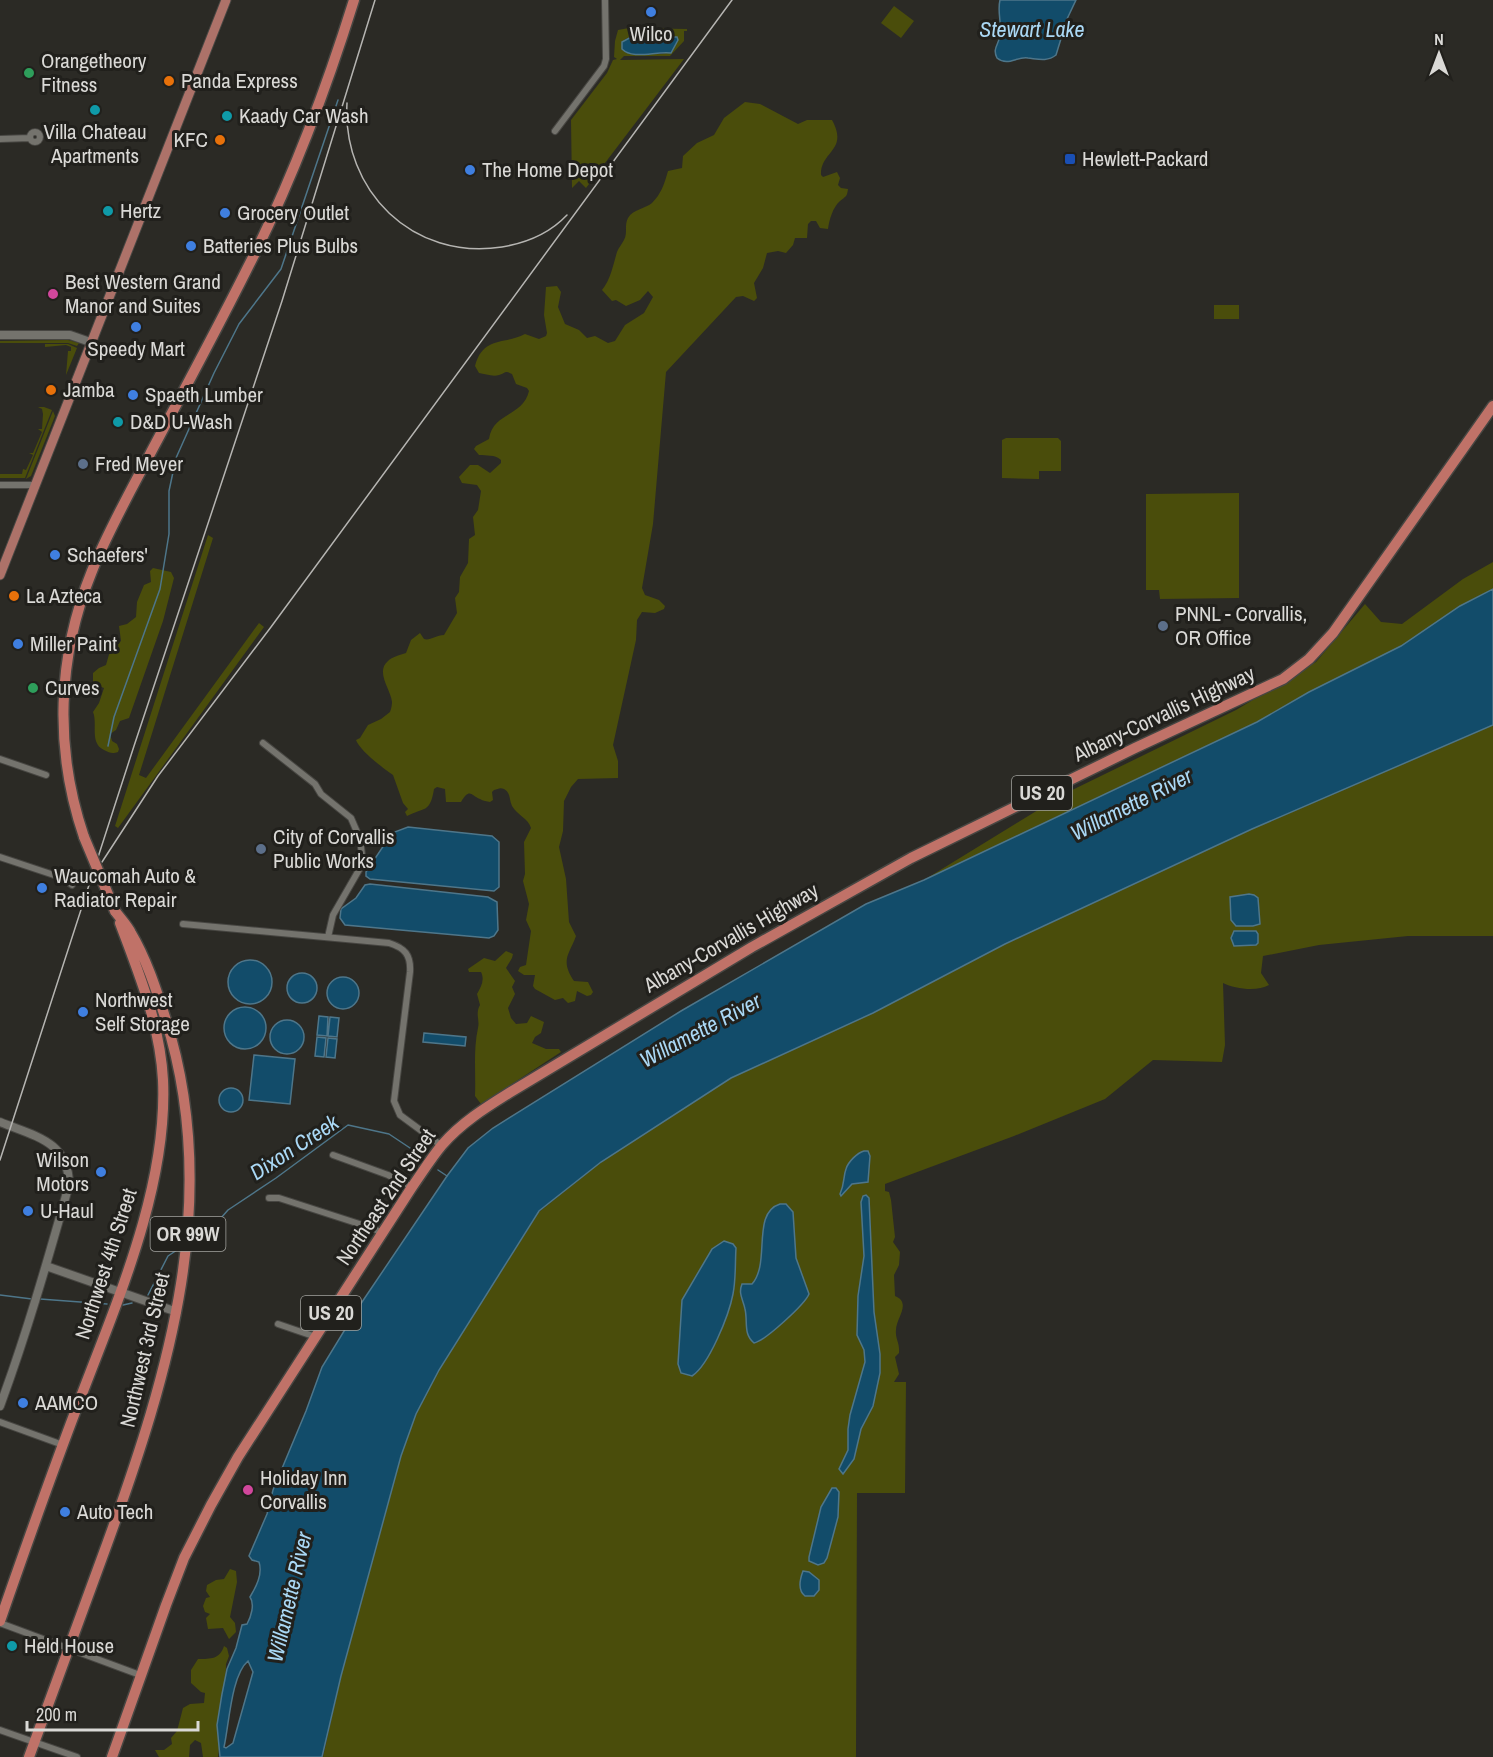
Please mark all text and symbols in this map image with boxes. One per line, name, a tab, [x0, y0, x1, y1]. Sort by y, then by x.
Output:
marker: Wilco	[644, 5, 658, 19]
water label: Stewart Lake	[979, 14, 1085, 44]
place label: Wilco	[629, 19, 673, 48]
north arrow	[1409, 24, 1469, 84]
text: N	[1434, 28, 1444, 50]
place label: Orangetheory Fitness	[41, 46, 147, 99]
marker: Orangetheory Fitness	[22, 66, 36, 80]
place label: Panda Express	[181, 66, 298, 95]
marker: Panda Express	[162, 74, 176, 88]
place label: Kaady Car Wash	[239, 101, 369, 130]
marker: Villa Chateau Apartments	[88, 103, 102, 117]
marker: Kaady Car Wash	[220, 109, 234, 123]
place label: Villa Chateau Apartments	[43, 117, 147, 170]
place label: KFC	[174, 125, 208, 154]
marker: KFC	[213, 133, 227, 147]
place label: Hewlett-Packard	[1082, 144, 1208, 173]
marker: Hewlett-Packard	[1063, 152, 1077, 166]
place label: The Home Depot	[482, 155, 613, 184]
marker: The Home Depot	[463, 163, 477, 177]
place label: Hertz	[120, 196, 162, 225]
place label: Grocery Outlet	[237, 198, 349, 227]
marker: Hertz	[101, 204, 115, 218]
marker: Grocery Outlet	[218, 206, 232, 220]
place label: Batteries Plus Bulbs	[203, 231, 358, 260]
marker: Batteries Plus Bulbs	[184, 239, 198, 253]
place label: Best Western Grand Manor and Suites	[65, 267, 221, 320]
marker: Best Western Grand Manor and Suites	[46, 287, 60, 301]
marker: Speedy Mart	[129, 320, 143, 334]
place label: Speedy Mart	[87, 334, 185, 363]
place label: Jamba	[63, 375, 115, 404]
place label: Spaeth Lumber	[145, 380, 263, 409]
marker: Jamba	[44, 383, 58, 397]
marker: Spaeth Lumber	[126, 388, 140, 402]
place label: D&D U-Wash	[130, 407, 233, 436]
marker: D&D U-Wash	[111, 415, 125, 429]
place label: Fred Meyer	[95, 449, 183, 478]
marker: Fred Meyer	[76, 457, 90, 471]
place label: Schaefers'	[67, 540, 148, 569]
marker: Schaefers'	[48, 548, 62, 562]
place label: La Azteca	[26, 581, 102, 610]
marker: La Azteca	[7, 589, 21, 603]
place label: PNNL - Corvallis, OR Office	[1175, 599, 1307, 652]
marker: PNNL - Corvallis, OR Office	[1156, 619, 1170, 633]
place label: Miller Paint	[30, 629, 117, 658]
marker: Miller Paint	[11, 637, 25, 651]
street label: Albany-Corvallis Highway	[1067, 659, 1260, 769]
place label: Curves	[45, 673, 100, 702]
marker: Curves	[26, 681, 40, 695]
water label: Willamette River	[1065, 760, 1198, 848]
road number: US 20	[1012, 776, 1072, 810]
place label: City of Corvallis Public Works	[273, 822, 395, 875]
marker: City of Corvallis Public Works	[254, 842, 268, 856]
place label: Waucomah Auto & Radiator Repair	[54, 861, 197, 914]
street label: Albany-Corvallis Highway	[637, 876, 824, 1000]
marker: Waucomah Auto & Radiator Repair	[35, 881, 49, 895]
place label: Northwest Self Storage	[95, 985, 190, 1038]
water label: Willamette River	[634, 985, 767, 1074]
marker: Northwest Self Storage	[76, 1005, 90, 1019]
water label: Dixon Creek	[244, 1107, 345, 1187]
street label: Northeast 2nd Street	[329, 1123, 442, 1271]
place label: Wilson Motors	[36, 1145, 89, 1198]
marker: Wilson Motors	[94, 1165, 108, 1179]
street label: Northwest 4th Street	[67, 1185, 144, 1343]
place label: U-Haul	[40, 1196, 94, 1225]
marker: U-Haul	[21, 1204, 35, 1218]
road number: OR 99W	[150, 1217, 225, 1251]
street label: Northwest 3rd Street	[113, 1269, 176, 1430]
road number: US 20	[301, 1296, 361, 1330]
place label: AAMCO	[34, 1388, 98, 1417]
marker: AAMCO	[16, 1396, 30, 1410]
place label: Holiday Inn Corvallis	[260, 1463, 347, 1516]
marker: Holiday Inn Corvallis	[241, 1483, 255, 1497]
place label: Auto Tech	[76, 1497, 153, 1526]
marker: Auto Tech	[58, 1505, 72, 1519]
water label: Willamette River	[259, 1528, 319, 1665]
place label: Held House	[24, 1631, 114, 1660]
marker: Held House	[5, 1639, 19, 1653]
scale bar	[27, 1694, 198, 1732]
text: 200 m	[36, 1702, 77, 1727]

